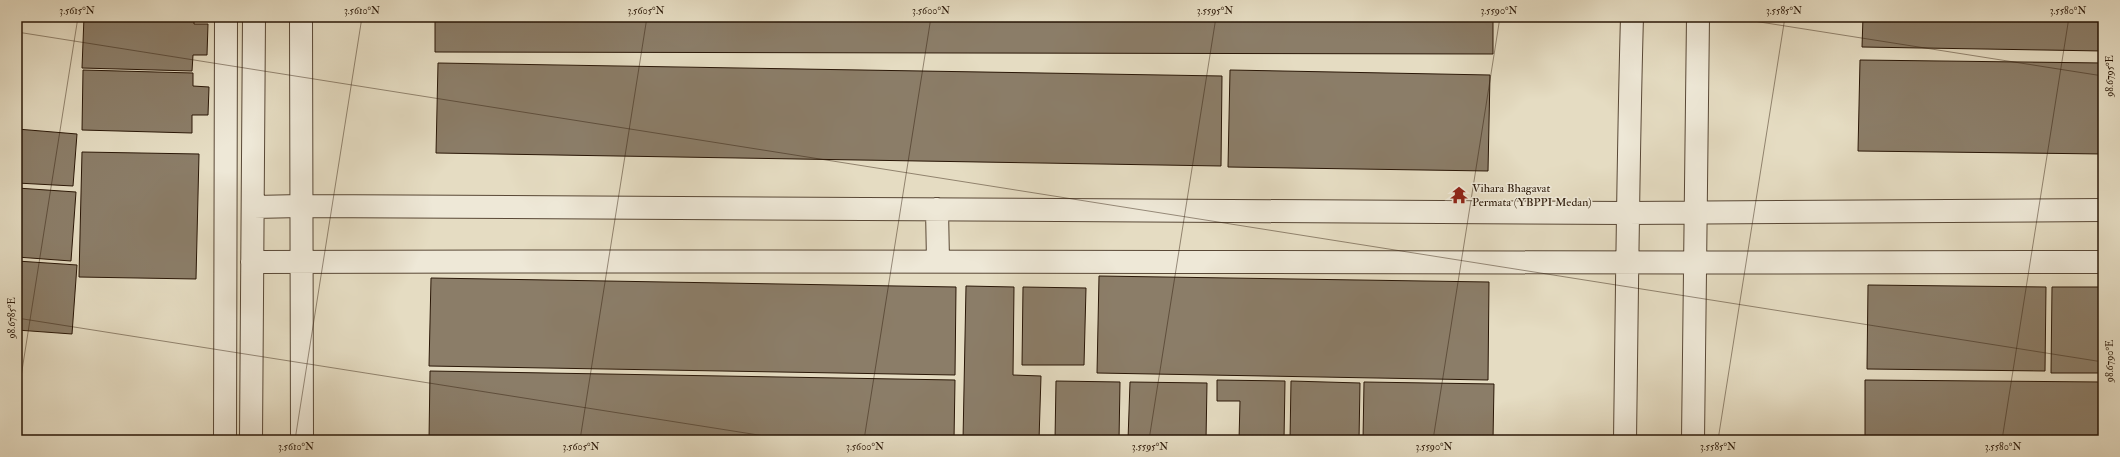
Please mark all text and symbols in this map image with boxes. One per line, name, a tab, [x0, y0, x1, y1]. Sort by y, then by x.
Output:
text: 3.5615°N	[59, 5, 95, 17]
text: 3.5610°N	[344, 5, 380, 17]
text: 3.5605°N	[627, 5, 665, 17]
text: 3.5600°N	[912, 5, 950, 17]
text: 3.5595°N	[1197, 5, 1233, 17]
text: 3.5590°N	[1480, 5, 1518, 17]
text: 3.5585°N	[1766, 5, 1802, 17]
text: 3.5580°N	[2050, 5, 2086, 17]
text: 98.6795°E	[2104, 55, 2116, 98]
place label: Vihara Bhagavat Permata (YBPPI Medan)	[1472, 181, 1592, 210]
temple icon: Vihara Bhagavat Permata (YBPPI Medan)	[1449, 185, 1469, 205]
text: 98.6785°E	[6, 297, 18, 340]
text: 98.6790°E	[2104, 340, 2116, 383]
text: 3.5610°N	[278, 441, 314, 453]
text: 3.5605°N	[562, 441, 600, 453]
text: 3.5600°N	[846, 441, 884, 453]
text: 3.5595°N	[1132, 441, 1168, 453]
text: 3.5590°N	[1415, 441, 1453, 453]
text: 3.5585°N	[1700, 441, 1736, 453]
text: 3.5580°N	[1985, 441, 2021, 453]

